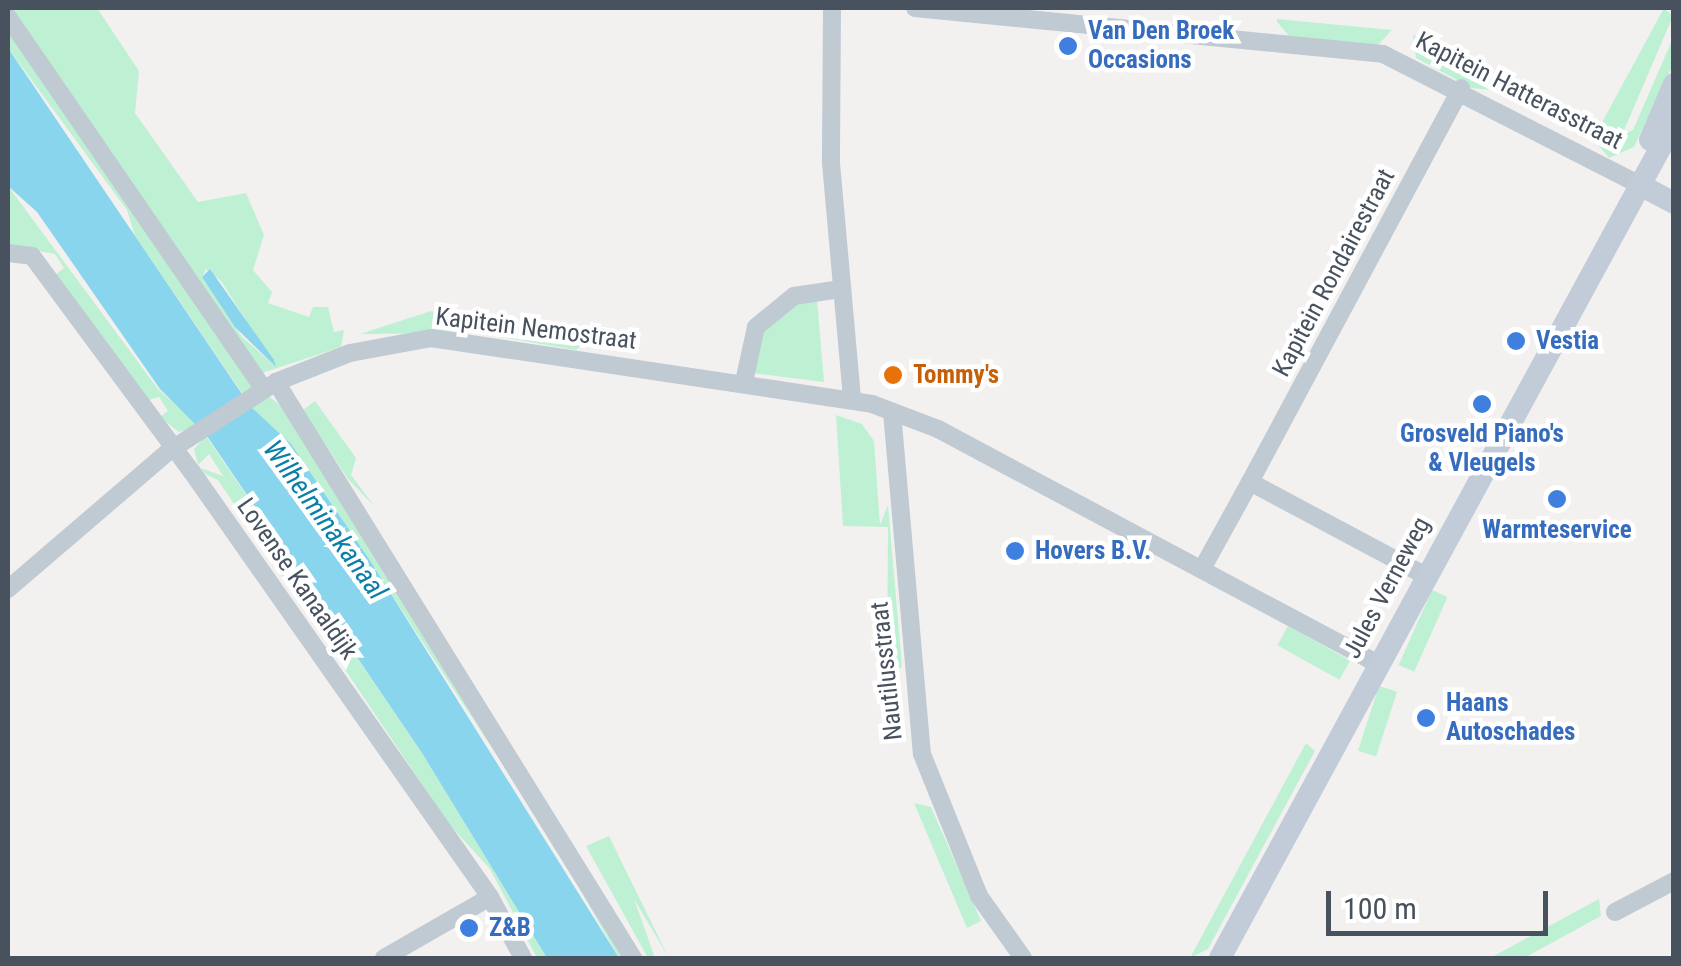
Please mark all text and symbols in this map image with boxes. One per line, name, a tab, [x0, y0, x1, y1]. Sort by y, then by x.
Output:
place label: Van Den Broek Occasions	[1088, 17, 1234, 76]
street label: Kapitein Hatterasstraat	[1411, 26, 1627, 156]
marker: Van Den Broek Occasions	[1057, 35, 1079, 57]
street label: Kapitein Rondairestraat	[1267, 164, 1401, 382]
street label: Kapitein Nemostraat	[434, 302, 638, 356]
place label: Vestia	[1536, 326, 1599, 356]
marker: Vestia	[1505, 330, 1527, 352]
place label: Tommy's	[913, 360, 999, 390]
marker: Tommy's	[882, 364, 904, 386]
marker: Grosveld Piano's & Vleugels	[1471, 393, 1493, 415]
place label: Grosveld Piano's & Vleugels	[1400, 420, 1564, 479]
water label: Wilhelminakanaal	[256, 434, 394, 606]
marker: Warmteservice	[1546, 488, 1568, 510]
street label: Lovense Kanaaldijk	[230, 493, 364, 665]
street label: Jules Verneweg	[1337, 512, 1437, 664]
place label: Warmteservice	[1482, 515, 1632, 545]
place label: Hovers B.V.	[1035, 536, 1151, 566]
marker: Hovers B.V.	[1004, 540, 1026, 562]
street label: Nautilusstraat	[865, 600, 909, 742]
place label: Haans Autoschades	[1446, 689, 1575, 748]
marker: Haans Autoschades	[1415, 707, 1437, 729]
scale bar	[1331, 871, 1554, 933]
text: 100 m	[1343, 891, 1417, 926]
place label: Z&B	[489, 913, 531, 943]
marker: Z&B	[458, 917, 480, 939]

